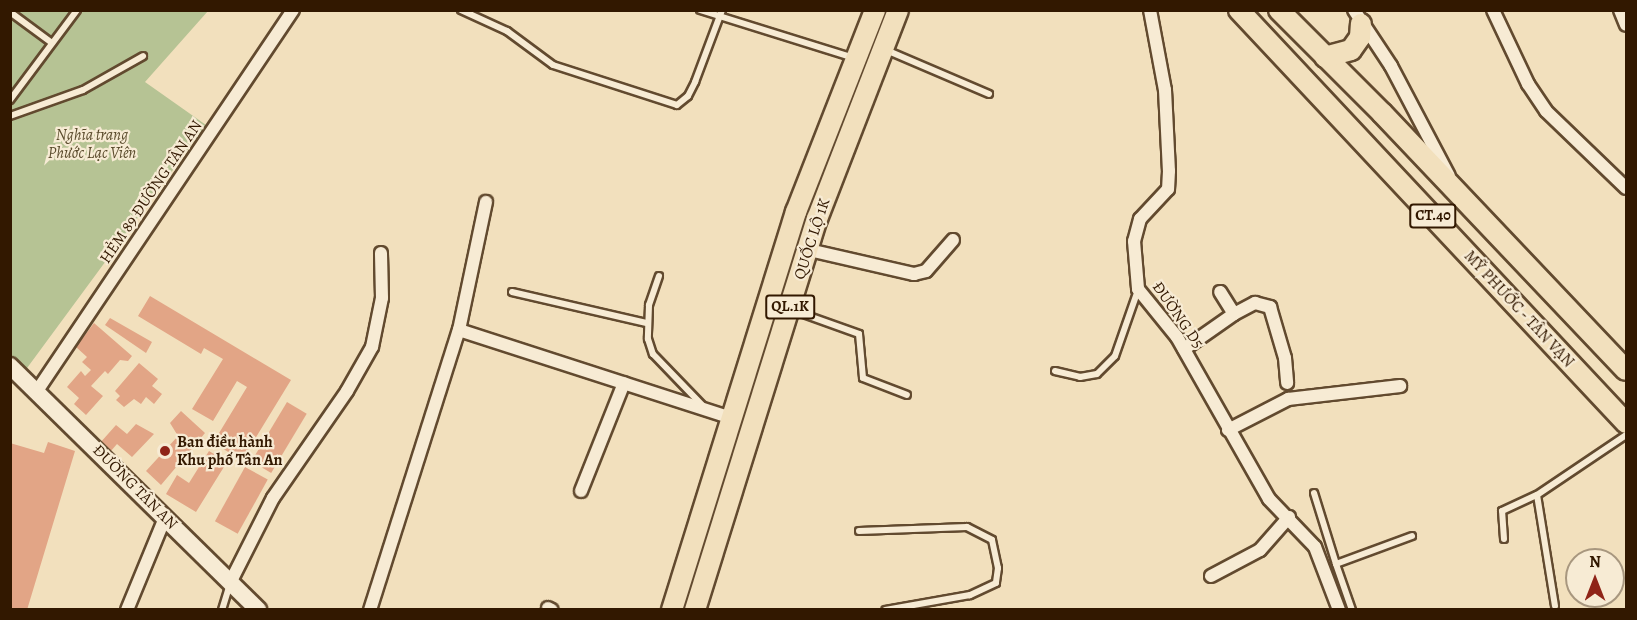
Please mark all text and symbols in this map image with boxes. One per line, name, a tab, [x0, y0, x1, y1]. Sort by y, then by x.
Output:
street label: HẺM 89 ĐƯỜNG TÂN AN	[96, 117, 206, 267]
park label: Nghĩa trang Phước Lạc Viên	[48, 125, 136, 163]
street label: QUỐC LỘ 1K	[790, 196, 834, 282]
road number: CT.40	[1409, 204, 1457, 228]
street label: MỸ PHƯỚC - TÂN VẠN	[1460, 246, 1578, 372]
street label: ĐƯỜNG D5	[1148, 278, 1208, 352]
road number: QL.1K	[764, 295, 816, 319]
place label: Ban điều hành Khu phố Tân An	[177, 432, 282, 470]
street label: ĐƯỜNG TÂN AN	[89, 441, 181, 533]
marker: Ban điều hành Khu phố Tân An	[158, 444, 172, 458]
north arrow	[1565, 548, 1625, 608]
text: N	[1589, 551, 1601, 573]

